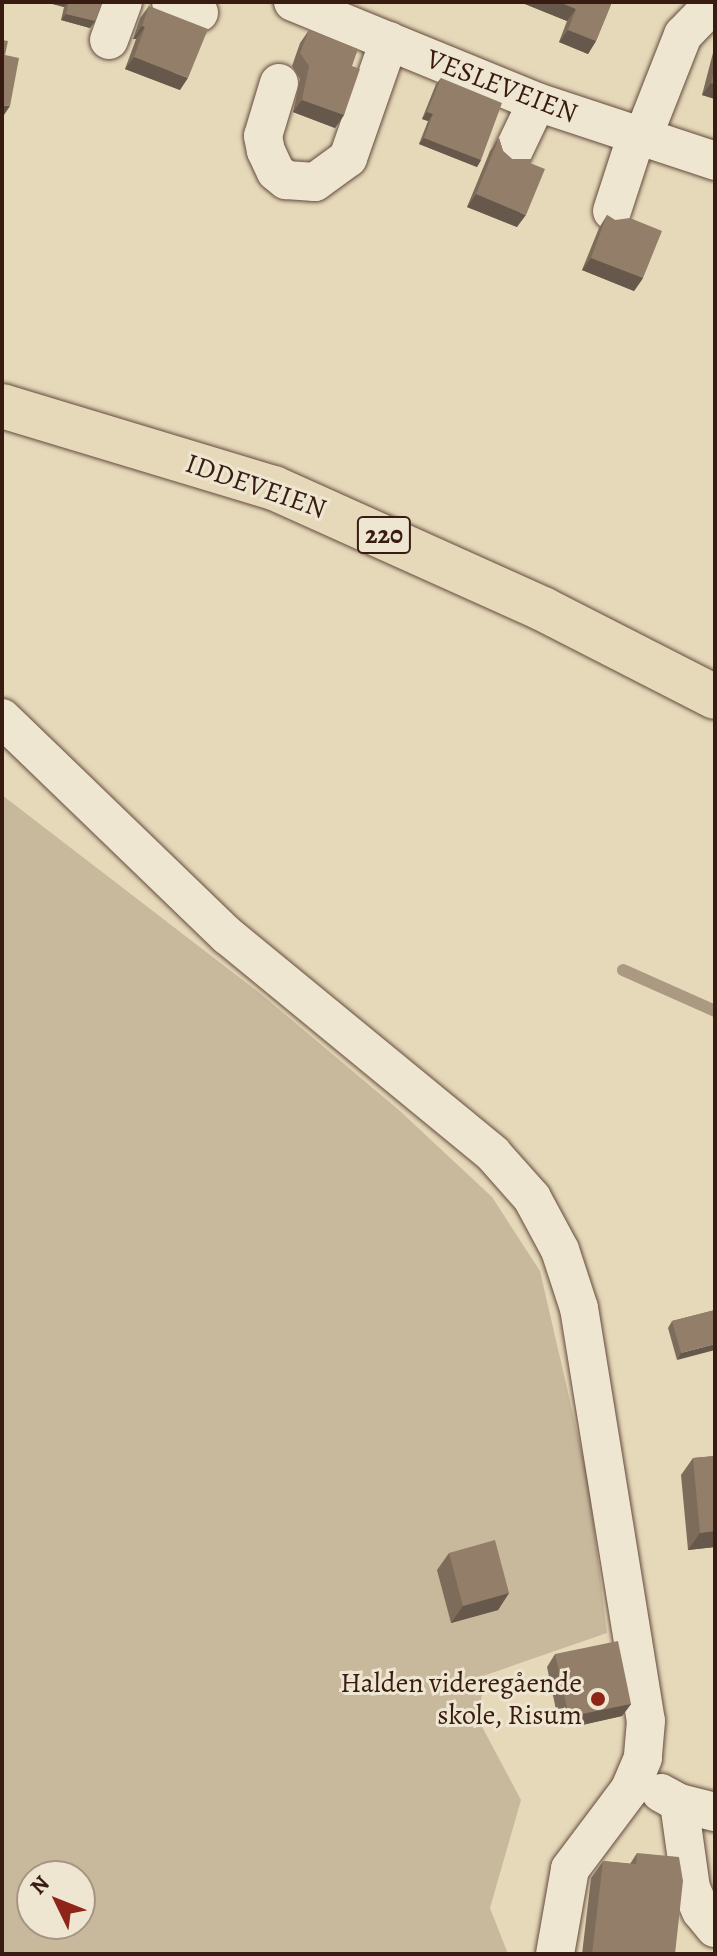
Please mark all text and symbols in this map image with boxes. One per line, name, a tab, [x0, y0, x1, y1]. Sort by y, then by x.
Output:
street label: VESLEVEIEN	[422, 42, 582, 130]
street label: IDDEVEIEN	[181, 446, 331, 526]
road number: 220	[356, 513, 412, 557]
place label: Halden videregående skole, Risum	[340, 1666, 582, 1732]
marker: Halden videregående skole, Risum	[589, 1690, 607, 1708]
north arrow	[16, 1860, 96, 1940]
text: N	[23, 1869, 56, 1901]

